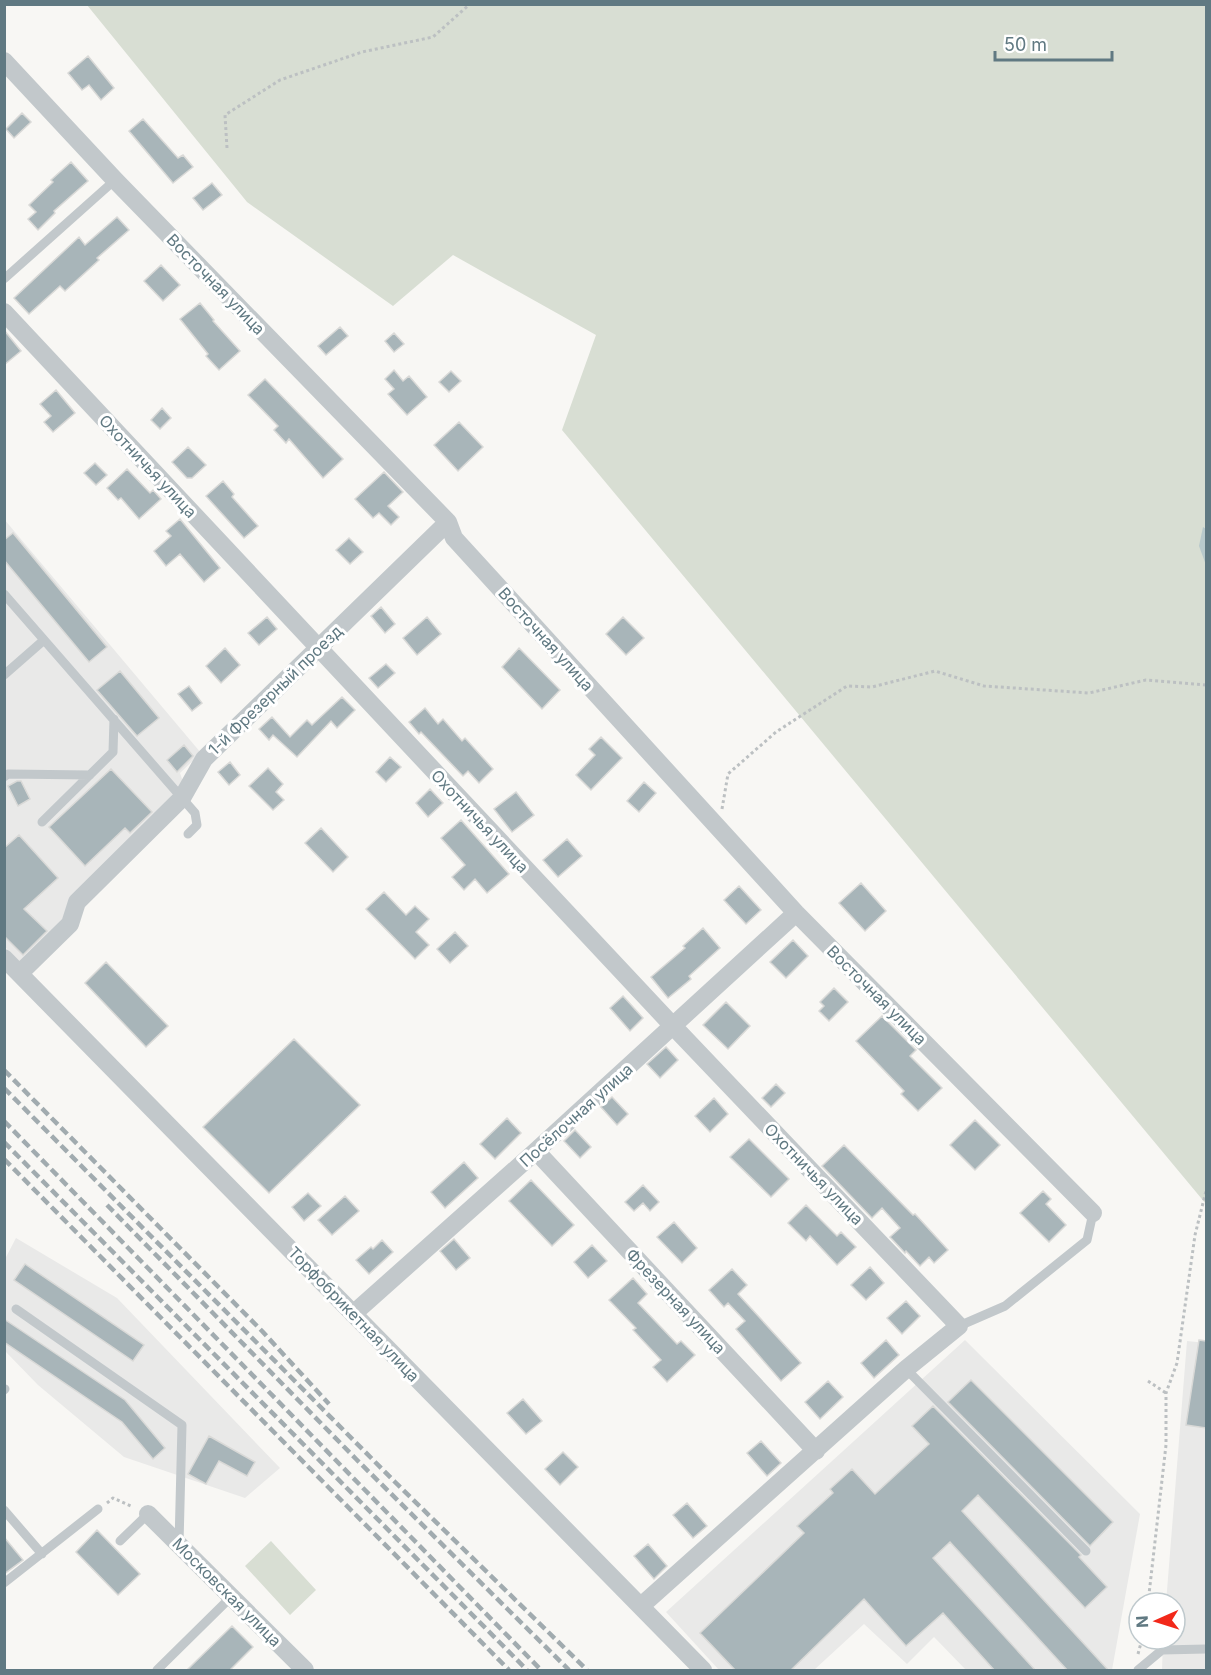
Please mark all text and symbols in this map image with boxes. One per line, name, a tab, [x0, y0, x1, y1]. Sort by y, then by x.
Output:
scale bar	[995, 24, 1112, 62]
text: 50 m	[1004, 34, 1047, 55]
street label: Восточная улица	[163, 229, 269, 339]
street label: Охотничья улица	[95, 410, 201, 522]
street label: Восточная улица	[494, 583, 598, 695]
street label: 1-й Фрезерный проезд	[204, 621, 346, 759]
street label: Охотничья улица	[427, 765, 533, 877]
street label: Восточная улица	[823, 941, 931, 1049]
street label: Посёлочная улица	[515, 1059, 637, 1171]
street label: Охотничья улица	[760, 1119, 868, 1229]
street label: Торфобрикетная улица	[284, 1242, 424, 1386]
street label: Фрезерная улица	[622, 1244, 730, 1358]
street label: Московская улица	[168, 1533, 286, 1651]
north arrow	[1127, 1591, 1187, 1651]
text: N	[1132, 1615, 1152, 1628]

